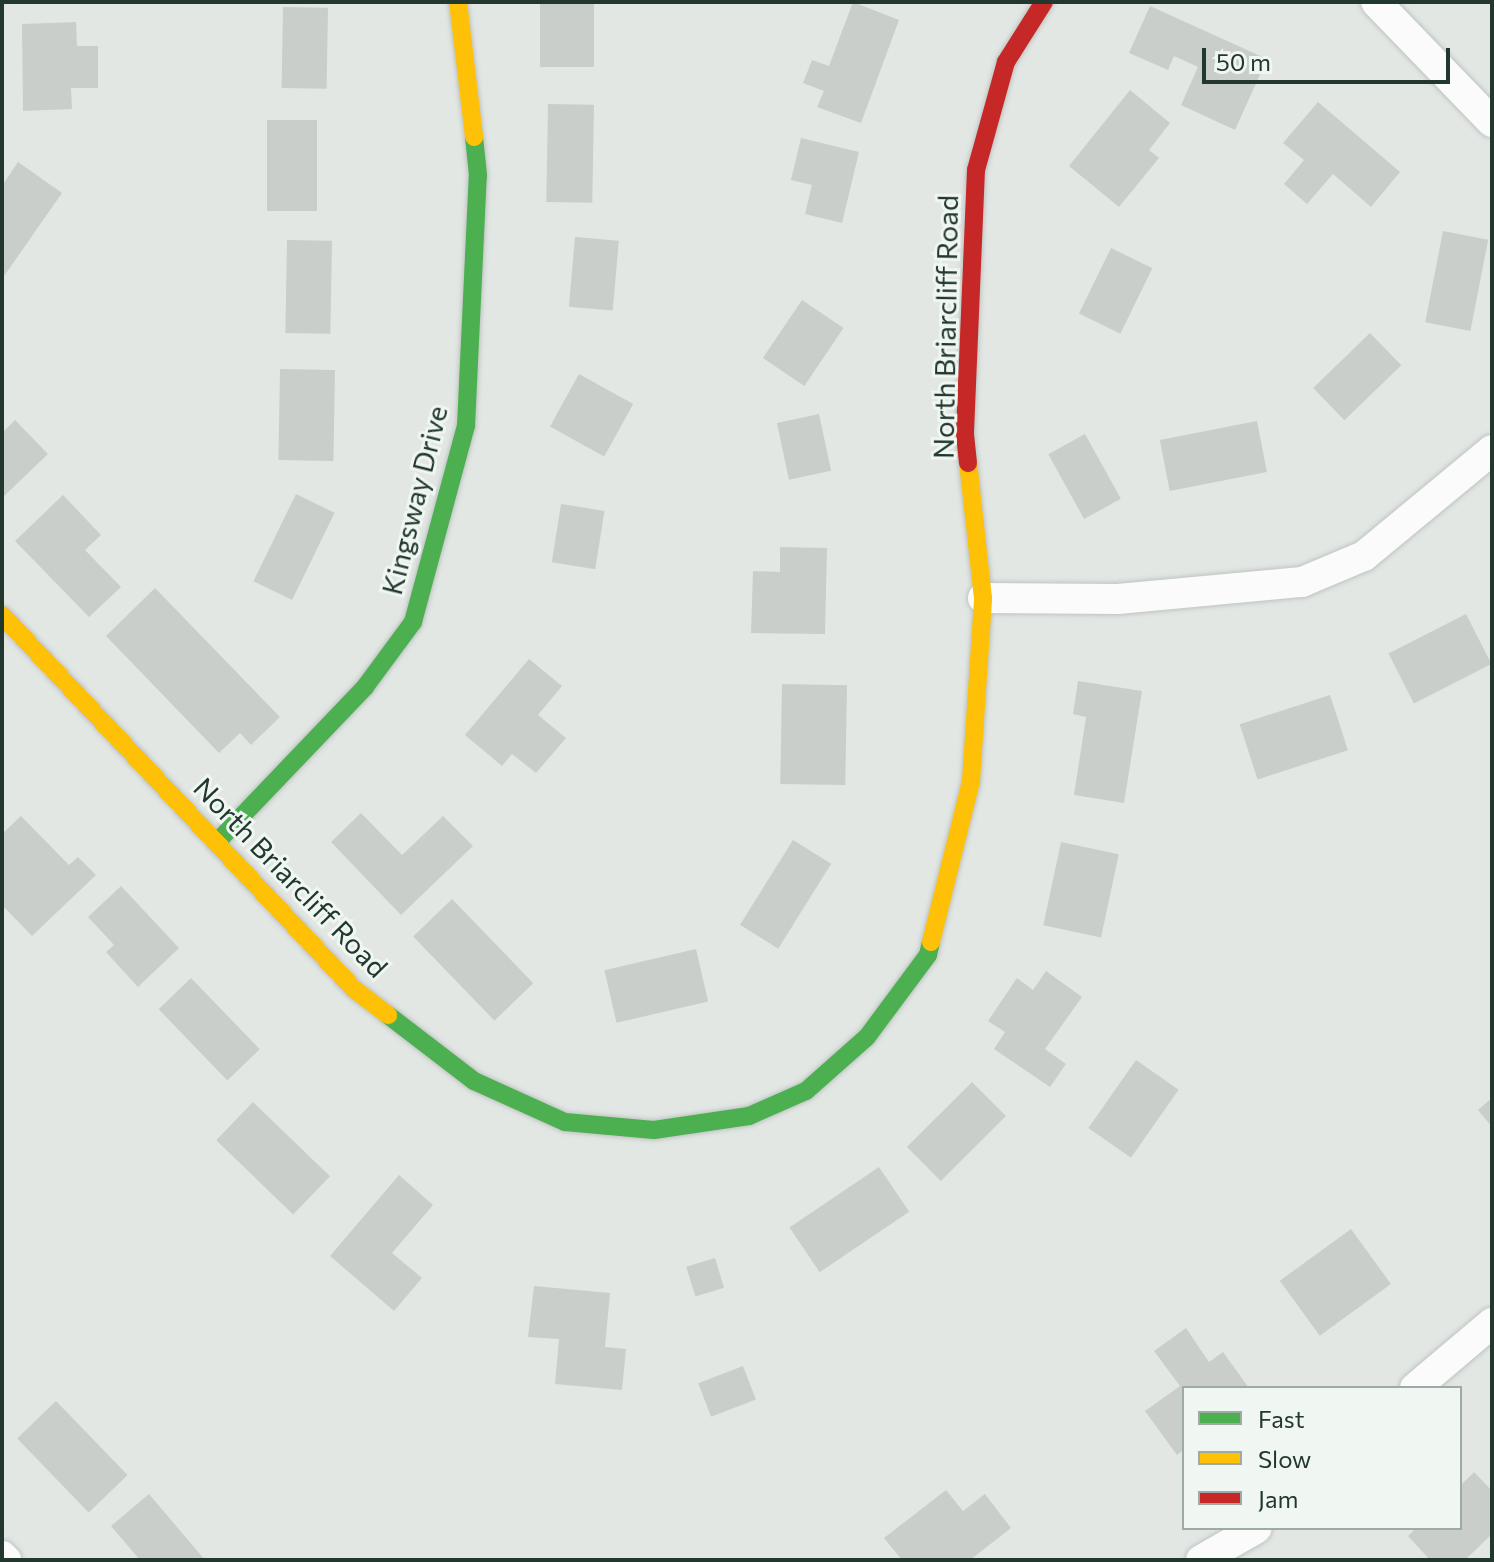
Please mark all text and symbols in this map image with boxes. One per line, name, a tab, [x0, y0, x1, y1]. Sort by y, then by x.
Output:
scale bar	[1206, 32, 1454, 82]
text: 50 m	[1216, 47, 1271, 76]
street label: North Briarcliff Road	[926, 195, 964, 459]
street label: Kingsway Drive	[374, 402, 454, 598]
street label: North Briarcliff Road	[187, 770, 395, 984]
legend	[1182, 1386, 1462, 1530]
text: Fast	[1258, 1404, 1305, 1433]
text: Slow	[1258, 1444, 1311, 1473]
text: Jam	[1258, 1484, 1298, 1513]

